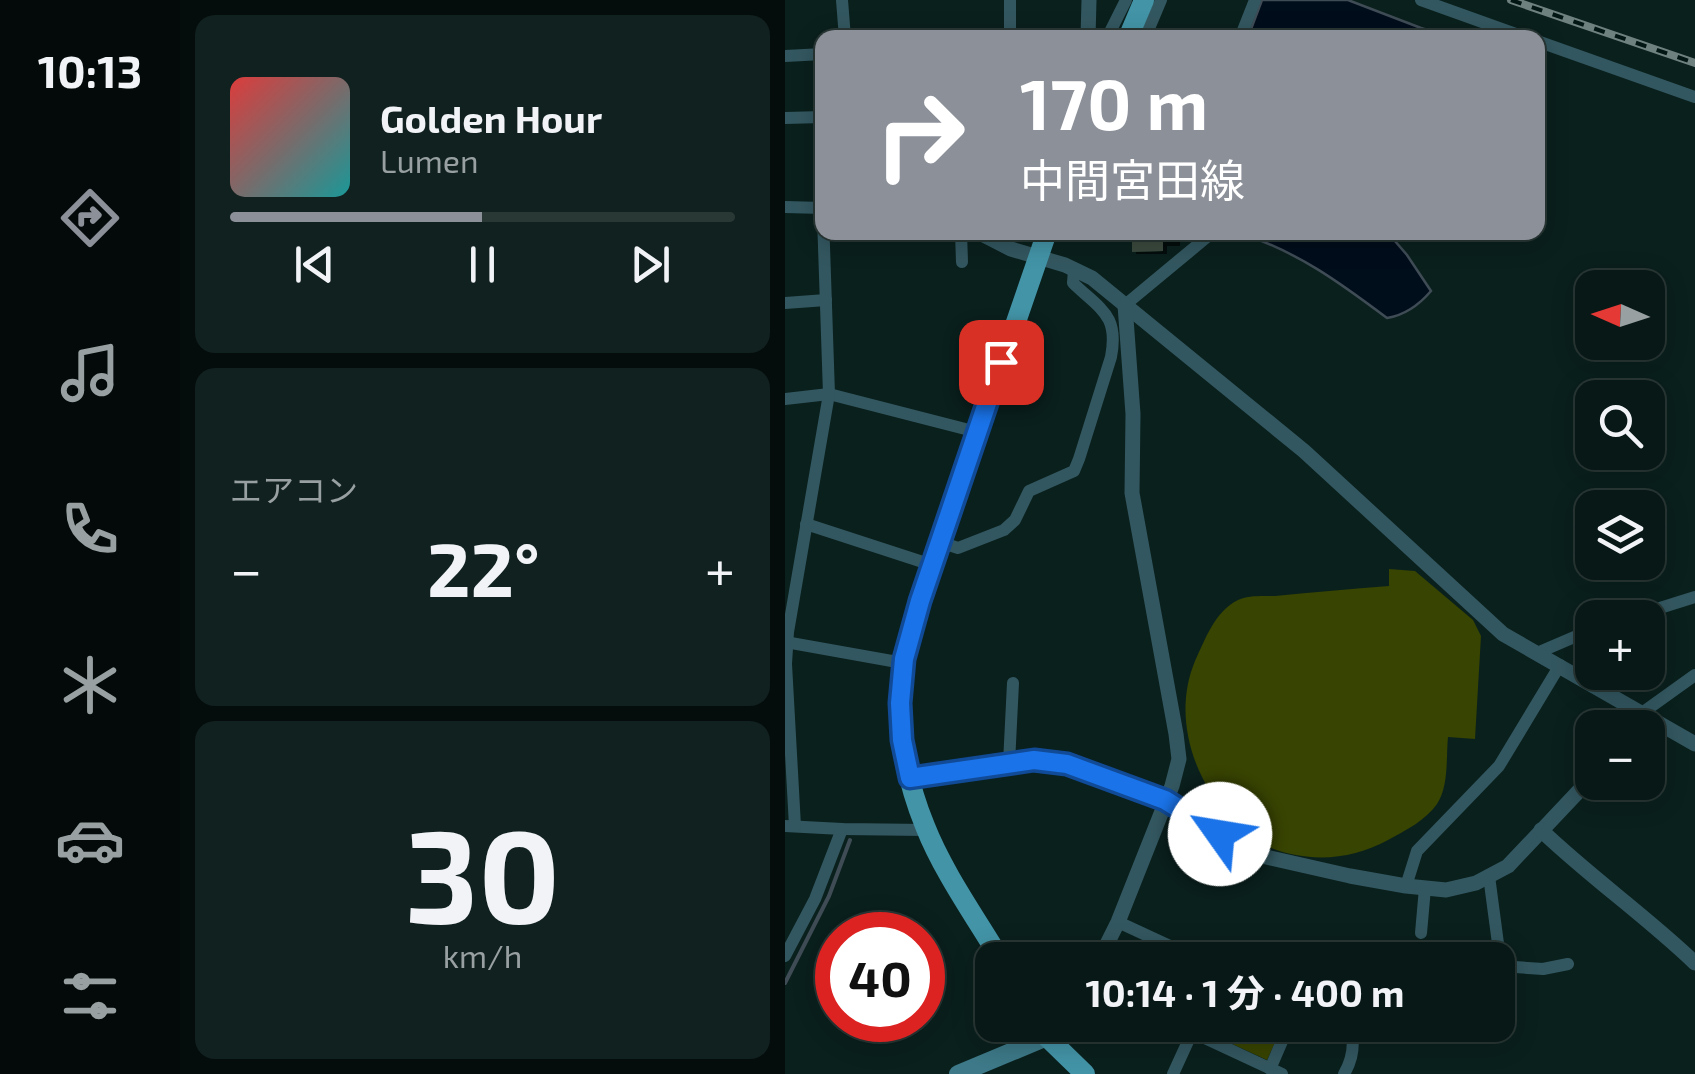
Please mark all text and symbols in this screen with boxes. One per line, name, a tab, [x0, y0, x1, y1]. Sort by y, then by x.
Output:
text: 10:13	[38, 43, 142, 97]
text: 170 m	[1020, 60, 1208, 144]
icon: right	[855, 70, 985, 200]
text: Golden Hour	[380, 95, 602, 141]
text: Lumen	[380, 141, 479, 179]
text: 中間宮田線	[1020, 152, 1245, 206]
icon: directions	[55, 183, 125, 253]
icon: previous	[287, 237, 342, 292]
icon: pause	[455, 237, 510, 292]
icon: next	[623, 237, 678, 292]
north arrow	[1575, 270, 1665, 360]
map controls	[1575, 270, 1665, 800]
pin	[959, 320, 1044, 405]
icon: arrive	[974, 335, 1029, 390]
icon: music	[55, 338, 125, 408]
button: search	[1575, 380, 1665, 470]
text: エアコン	[230, 470, 358, 508]
button: layers	[1575, 490, 1665, 580]
icon: phone	[55, 494, 125, 564]
text: 22°	[427, 522, 540, 612]
text: −	[230, 535, 262, 601]
text: +	[705, 535, 735, 601]
button: +	[1575, 600, 1665, 690]
icon: climate	[55, 650, 125, 720]
button: −	[1575, 710, 1665, 800]
position arrow	[1168, 782, 1272, 886]
text: 30	[405, 793, 560, 949]
icon: car	[55, 805, 125, 875]
speed limit sign: 40	[815, 912, 945, 1042]
text: km/h	[443, 936, 522, 974]
icon: filters	[55, 961, 125, 1031]
text: 10:14 · 1 分 · 400 m	[1085, 969, 1405, 1015]

